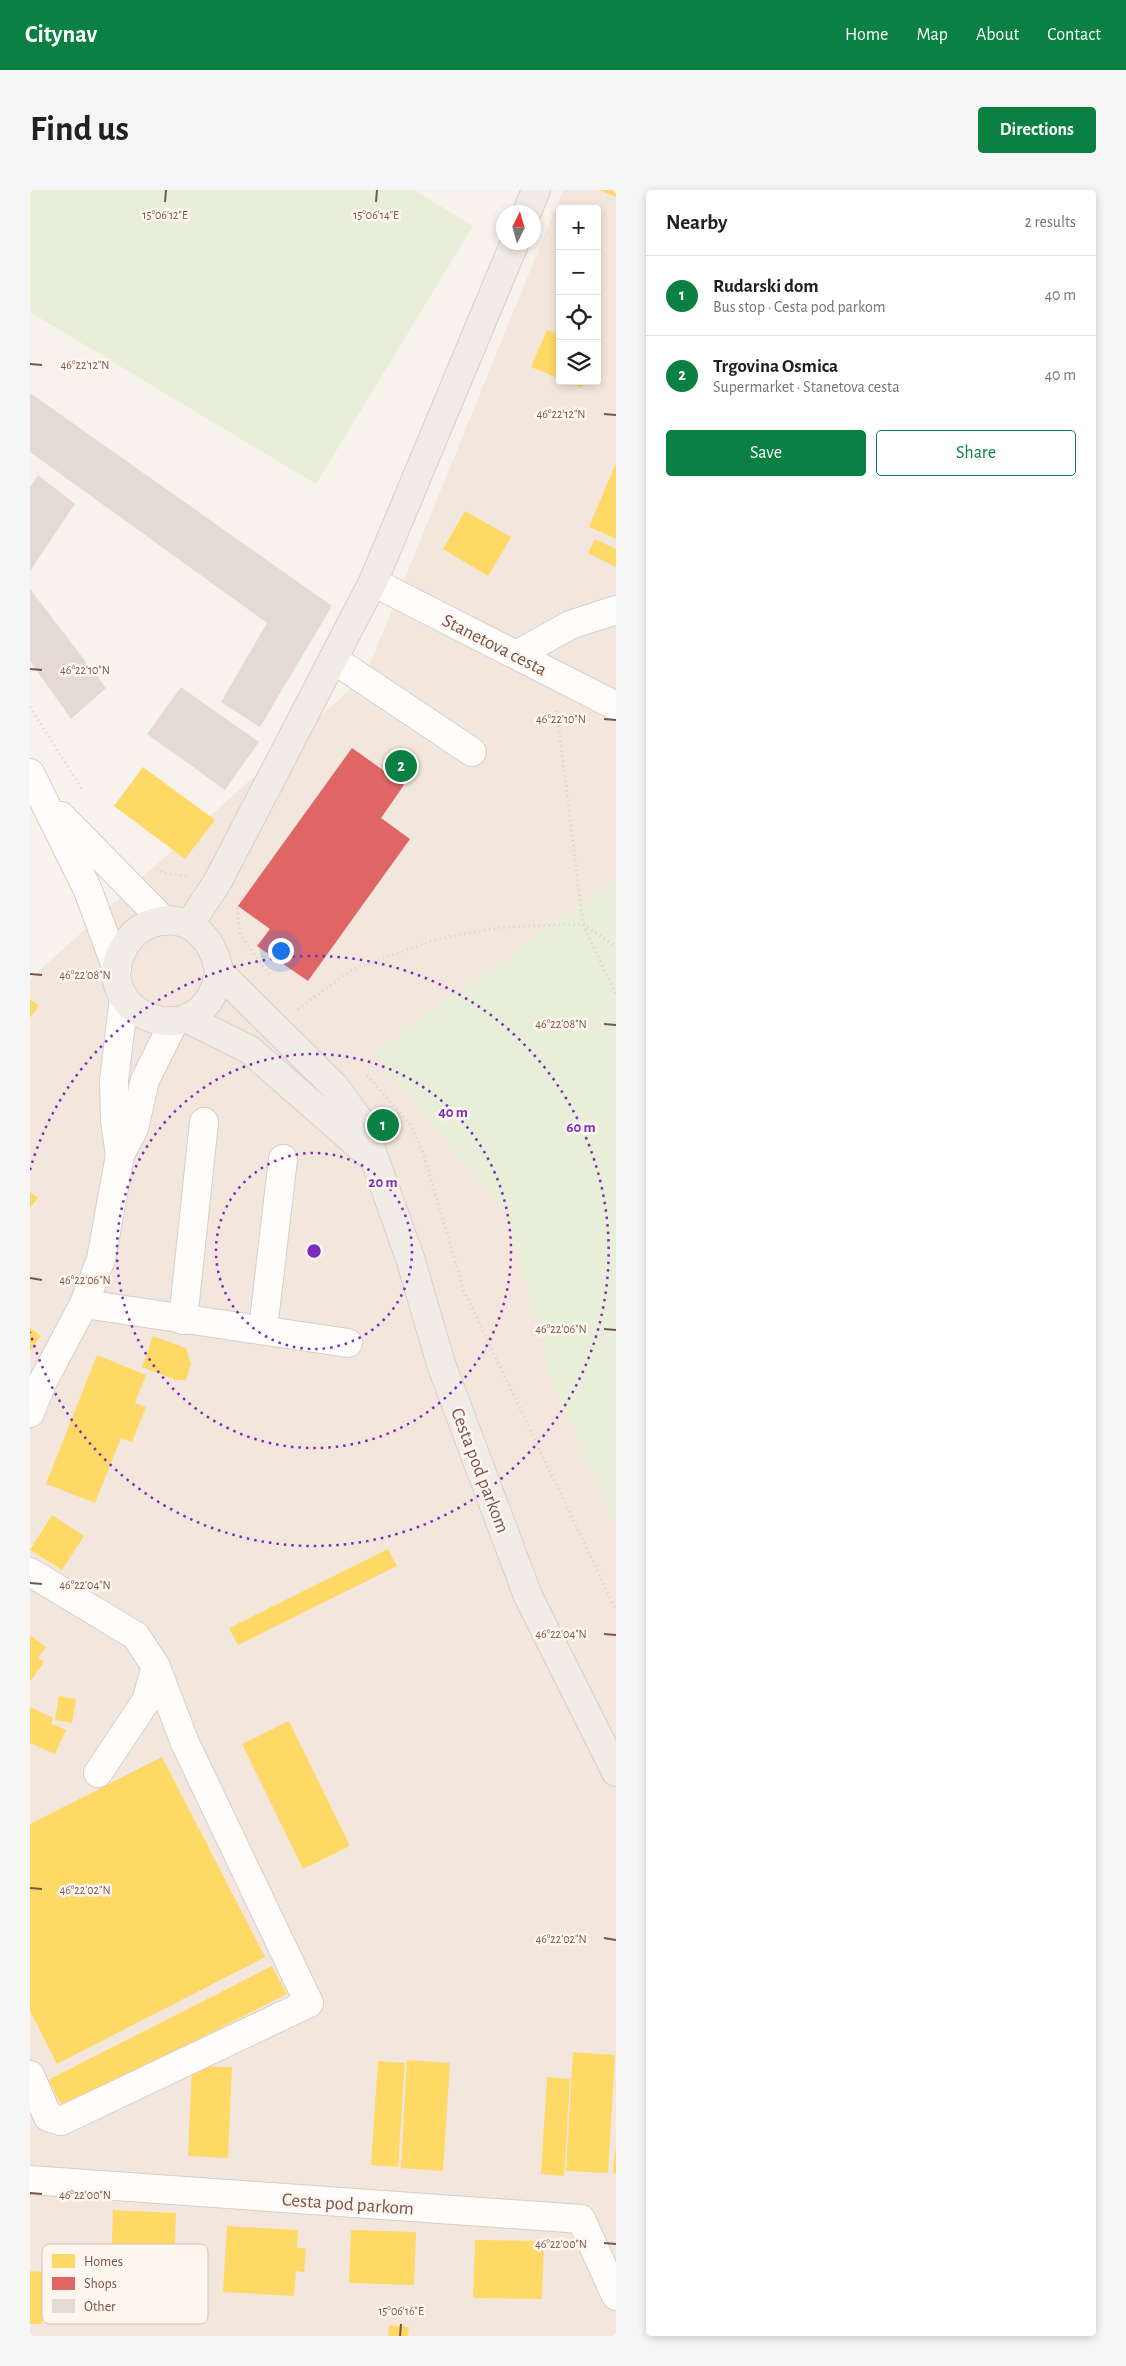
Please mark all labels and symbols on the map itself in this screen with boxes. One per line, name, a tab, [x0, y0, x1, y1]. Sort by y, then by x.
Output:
north arrow	[496, 205, 541, 250]
text: 15°06'12"E	[142, 209, 188, 221]
text: 15°06'14"E	[353, 209, 399, 221]
text: 46°22'12"N	[61, 359, 109, 371]
text: 46°22'12"N	[537, 408, 585, 420]
street label: Stanetova cesta	[439, 611, 550, 680]
text: 46°22'10"N	[60, 664, 110, 676]
text: 46°22'10"N	[536, 713, 586, 725]
pin: 2	[385, 747, 417, 785]
your location	[268, 938, 294, 964]
text: 46°22'08"N	[59, 969, 111, 981]
text: 46°22'08"N	[535, 1018, 587, 1030]
text: 40 m	[438, 1105, 468, 1120]
pin: 1	[367, 1106, 399, 1144]
text: 60 m	[566, 1120, 596, 1135]
text: 20 m	[368, 1175, 398, 1190]
centre of rings	[305, 1242, 323, 1260]
text: 46°22'06"N	[59, 1274, 111, 1286]
text: 46°22'06"N	[535, 1323, 587, 1335]
street label: Cesta pod parkom	[447, 1405, 512, 1536]
text: 46°22'04"N	[59, 1579, 111, 1591]
text: 46°22'04"N	[535, 1628, 587, 1640]
text: 46°22'02"N	[59, 1884, 111, 1896]
text: 46°22'02"N	[535, 1933, 587, 1945]
text: 46°22'00"N	[59, 2189, 111, 2201]
street label: Cesta pod parkom	[281, 2190, 415, 2219]
text: 46°22'00"N	[535, 2238, 587, 2250]
legend	[42, 2244, 208, 2324]
text: Homes	[84, 2255, 123, 2269]
text: Shops	[84, 2277, 117, 2291]
text: Other	[84, 2300, 116, 2314]
text: 15°06'16"E	[378, 2305, 424, 2317]

